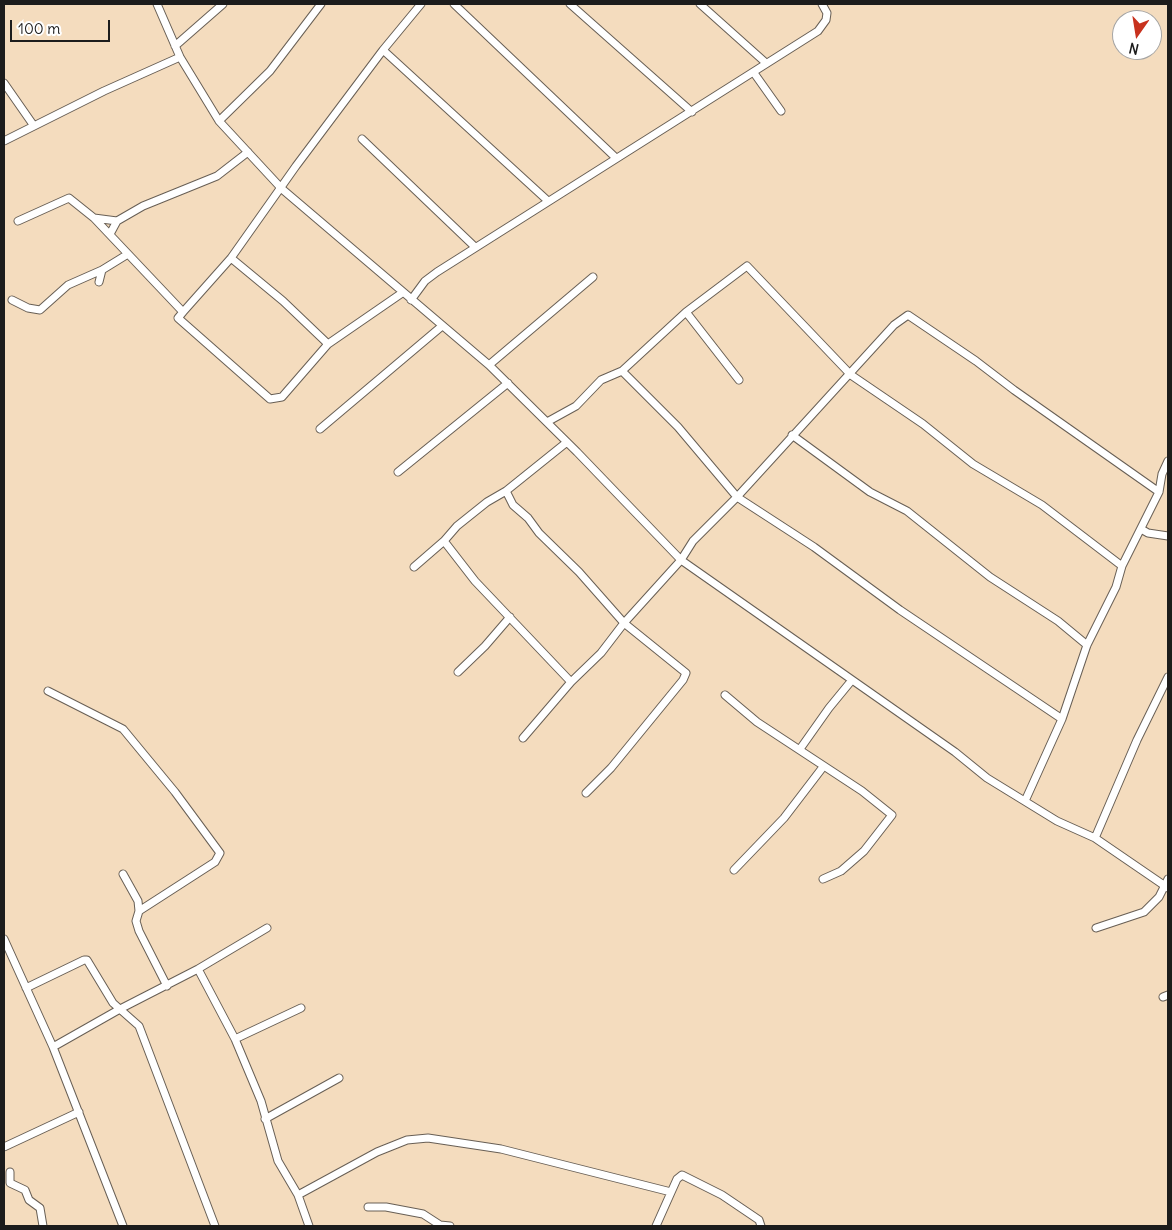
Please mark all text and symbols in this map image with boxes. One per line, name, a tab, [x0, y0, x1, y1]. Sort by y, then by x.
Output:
scale bar	[12, 10, 112, 42]
north arrow	[1112, 10, 1162, 60]
text: 100 m	[18, 19, 60, 38]
text: N	[1127, 39, 1141, 59]

